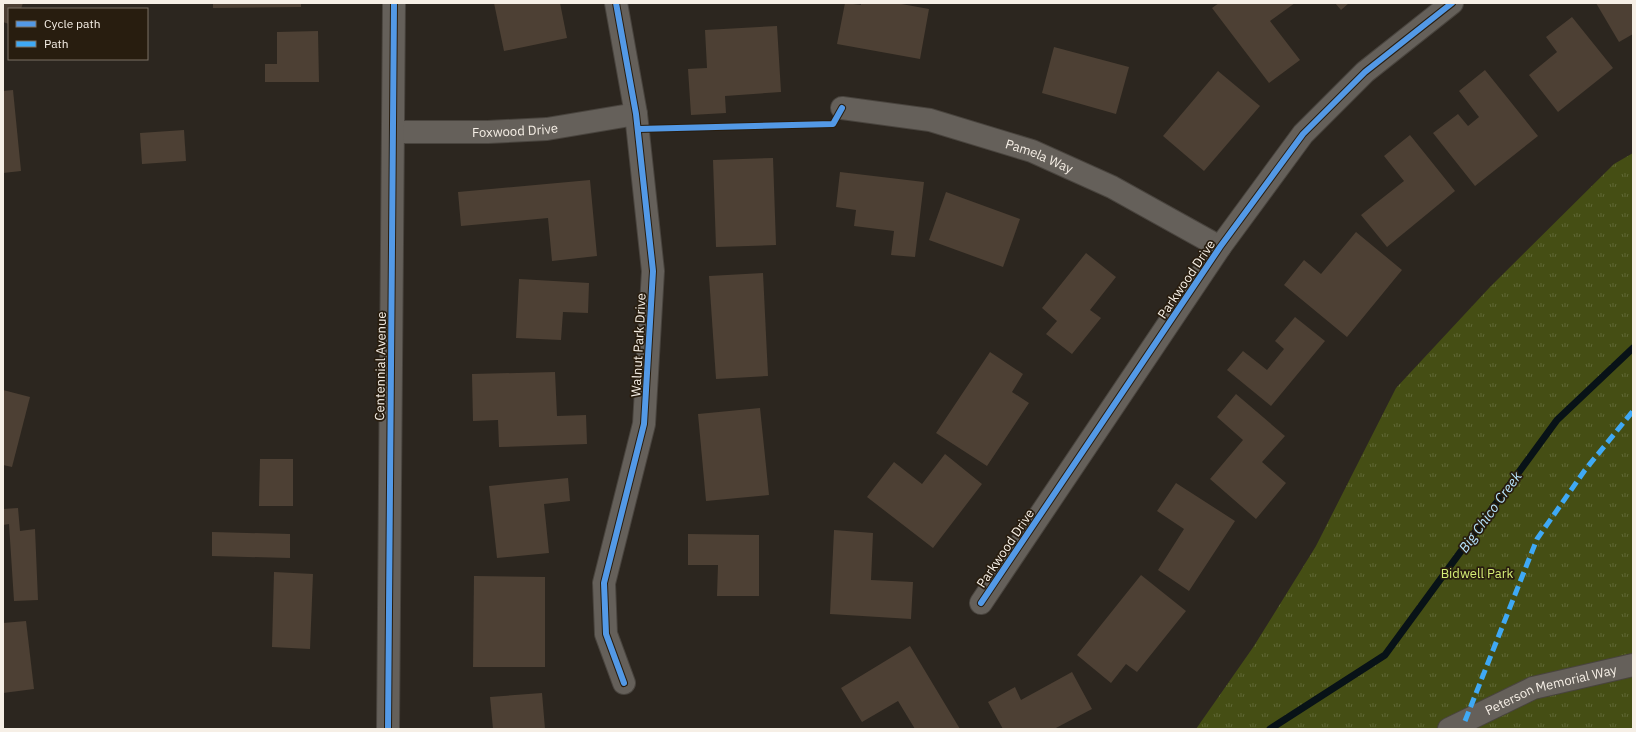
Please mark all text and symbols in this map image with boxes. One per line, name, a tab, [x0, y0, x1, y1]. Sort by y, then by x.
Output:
legend	[8, 8, 148, 60]
text: Cycle path	[44, 16, 101, 31]
text: Path	[44, 36, 69, 51]
street label: Foxwood Drive	[472, 119, 559, 141]
street label: Pamela Way	[1003, 135, 1076, 178]
street label: Parkwood Drive	[1154, 237, 1219, 322]
street label: Walnut Park Drive	[627, 293, 650, 397]
street label: Centennial Avenue	[371, 311, 390, 421]
water label: Big Chico Creek	[1455, 467, 1526, 556]
street label: Parkwood Drive	[973, 506, 1038, 591]
park label: Bidwell Park	[1441, 565, 1514, 582]
street label: Peterson Memorial Way	[1482, 661, 1619, 719]

